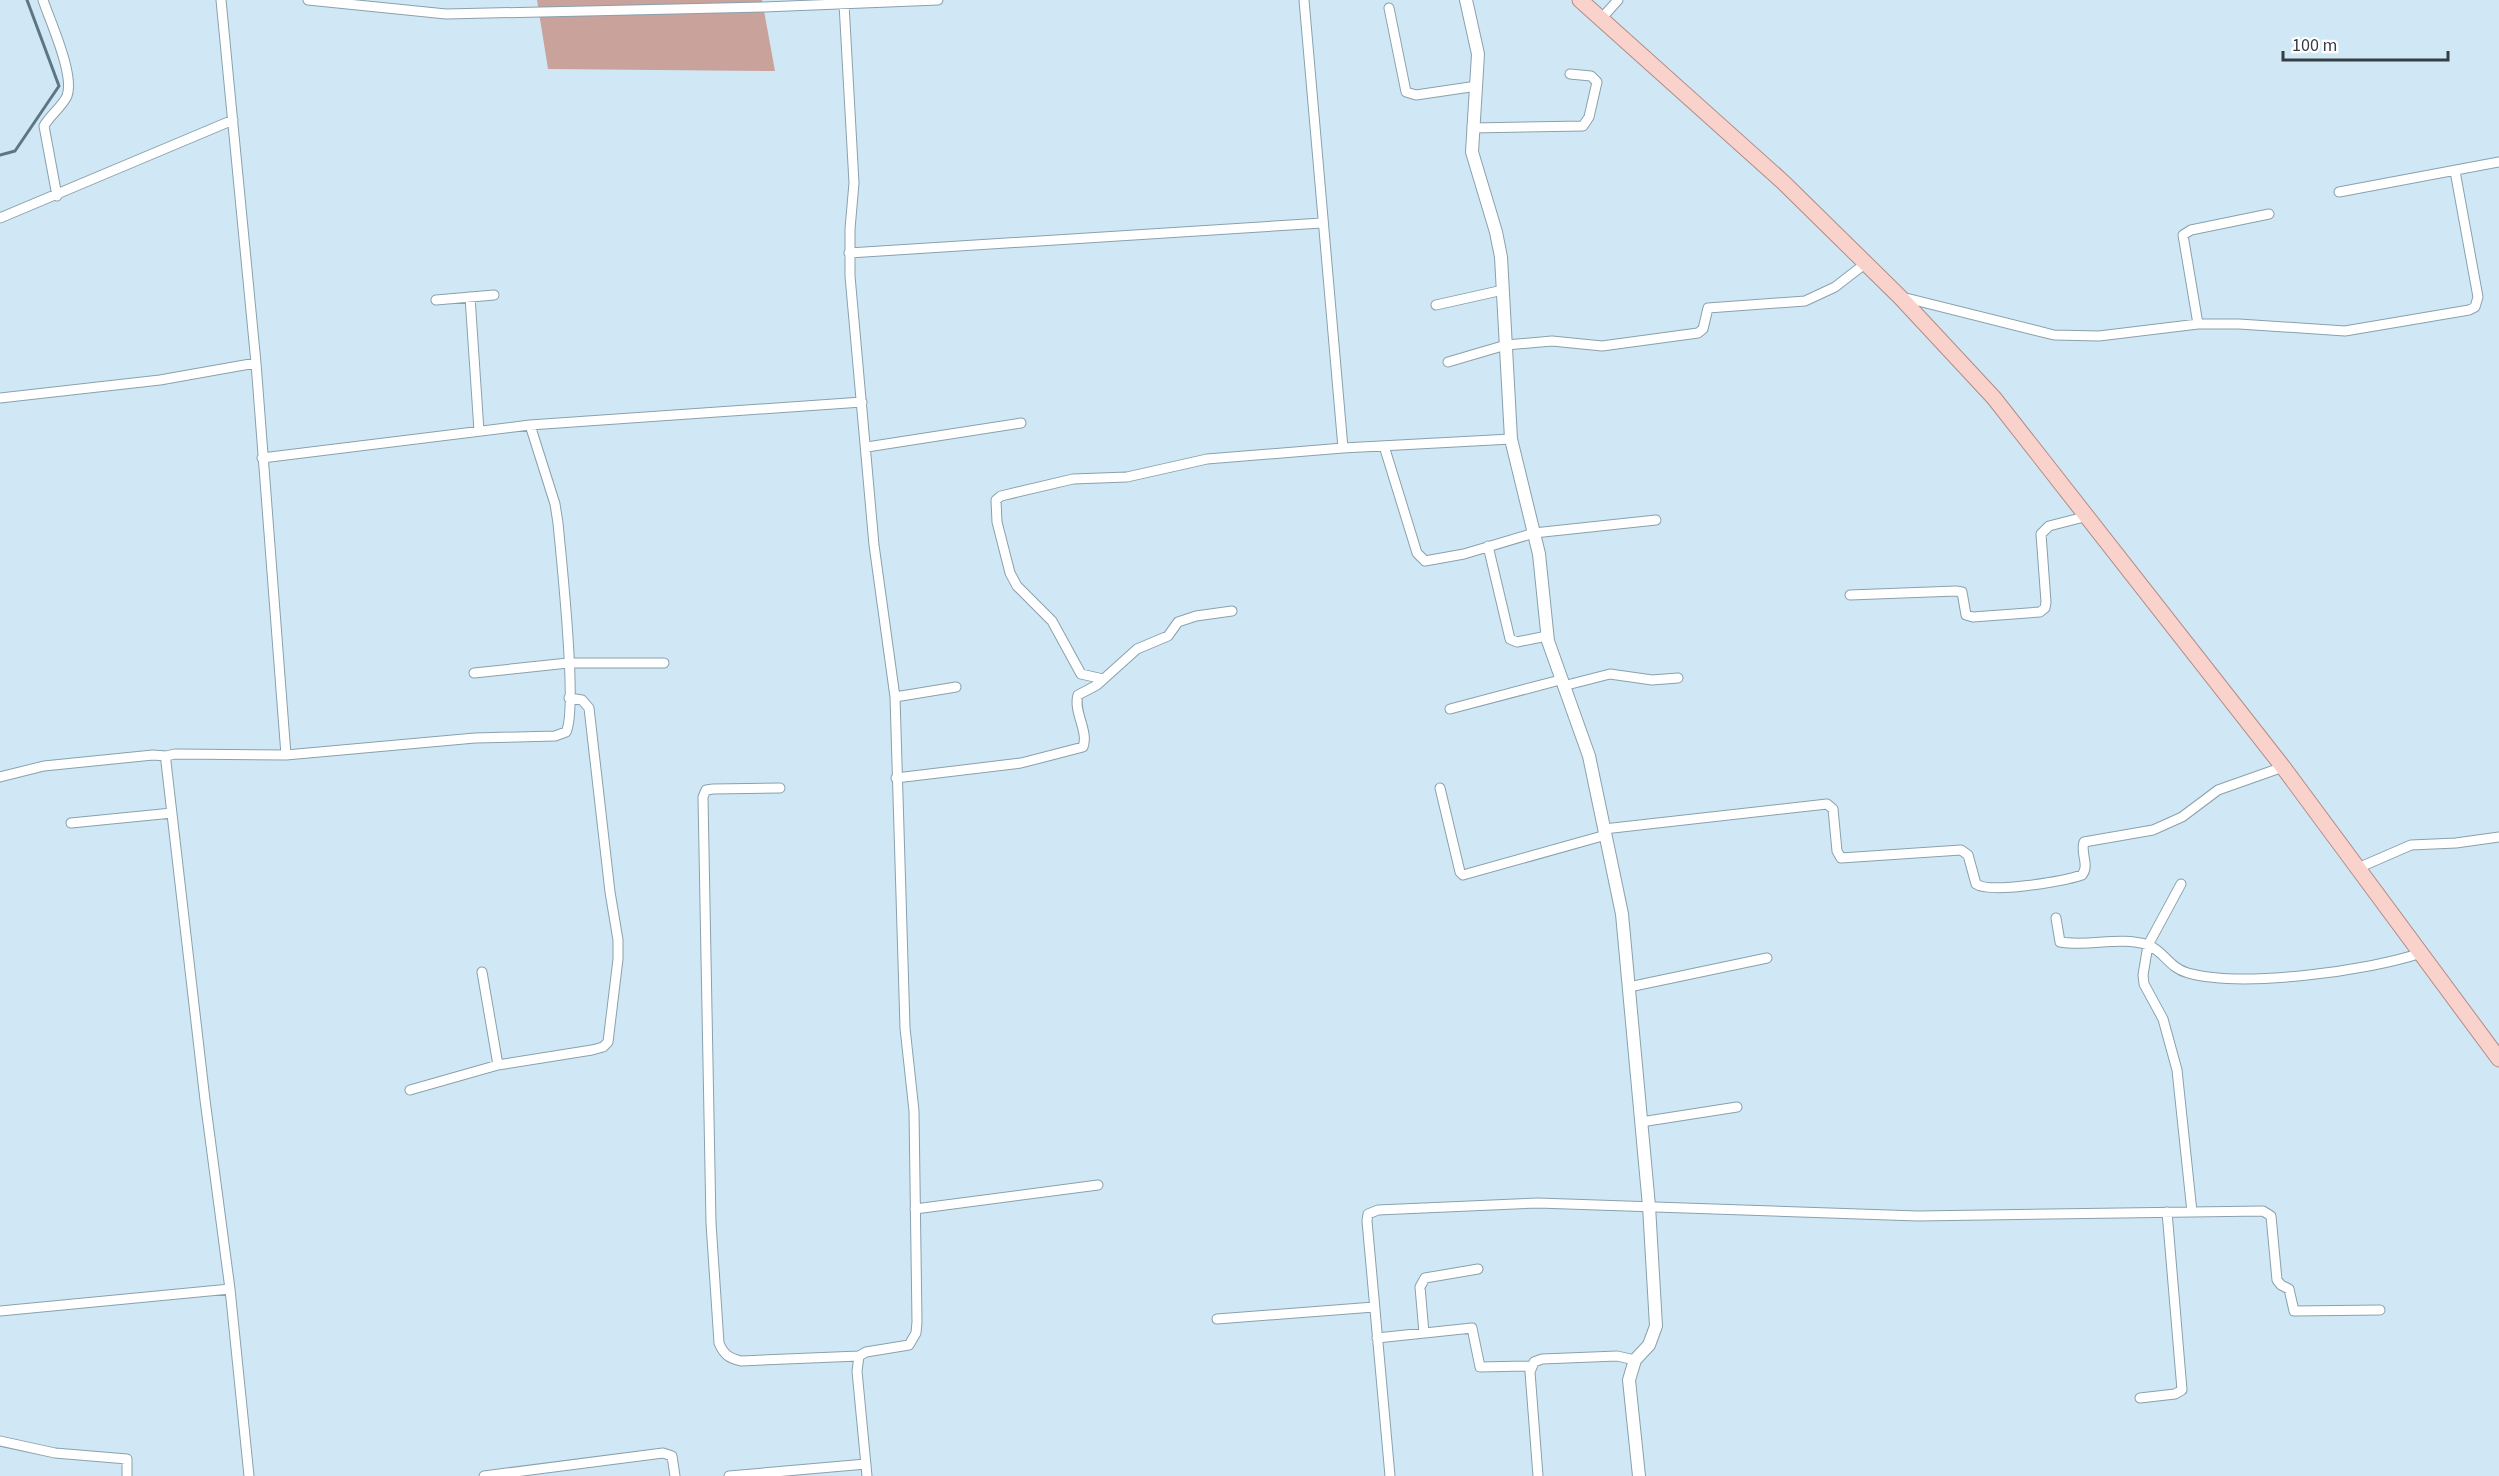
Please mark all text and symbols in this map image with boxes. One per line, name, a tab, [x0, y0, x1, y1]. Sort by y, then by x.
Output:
scale bar	[2283, 24, 2448, 62]
text: 100 m	[2292, 33, 2337, 58]

